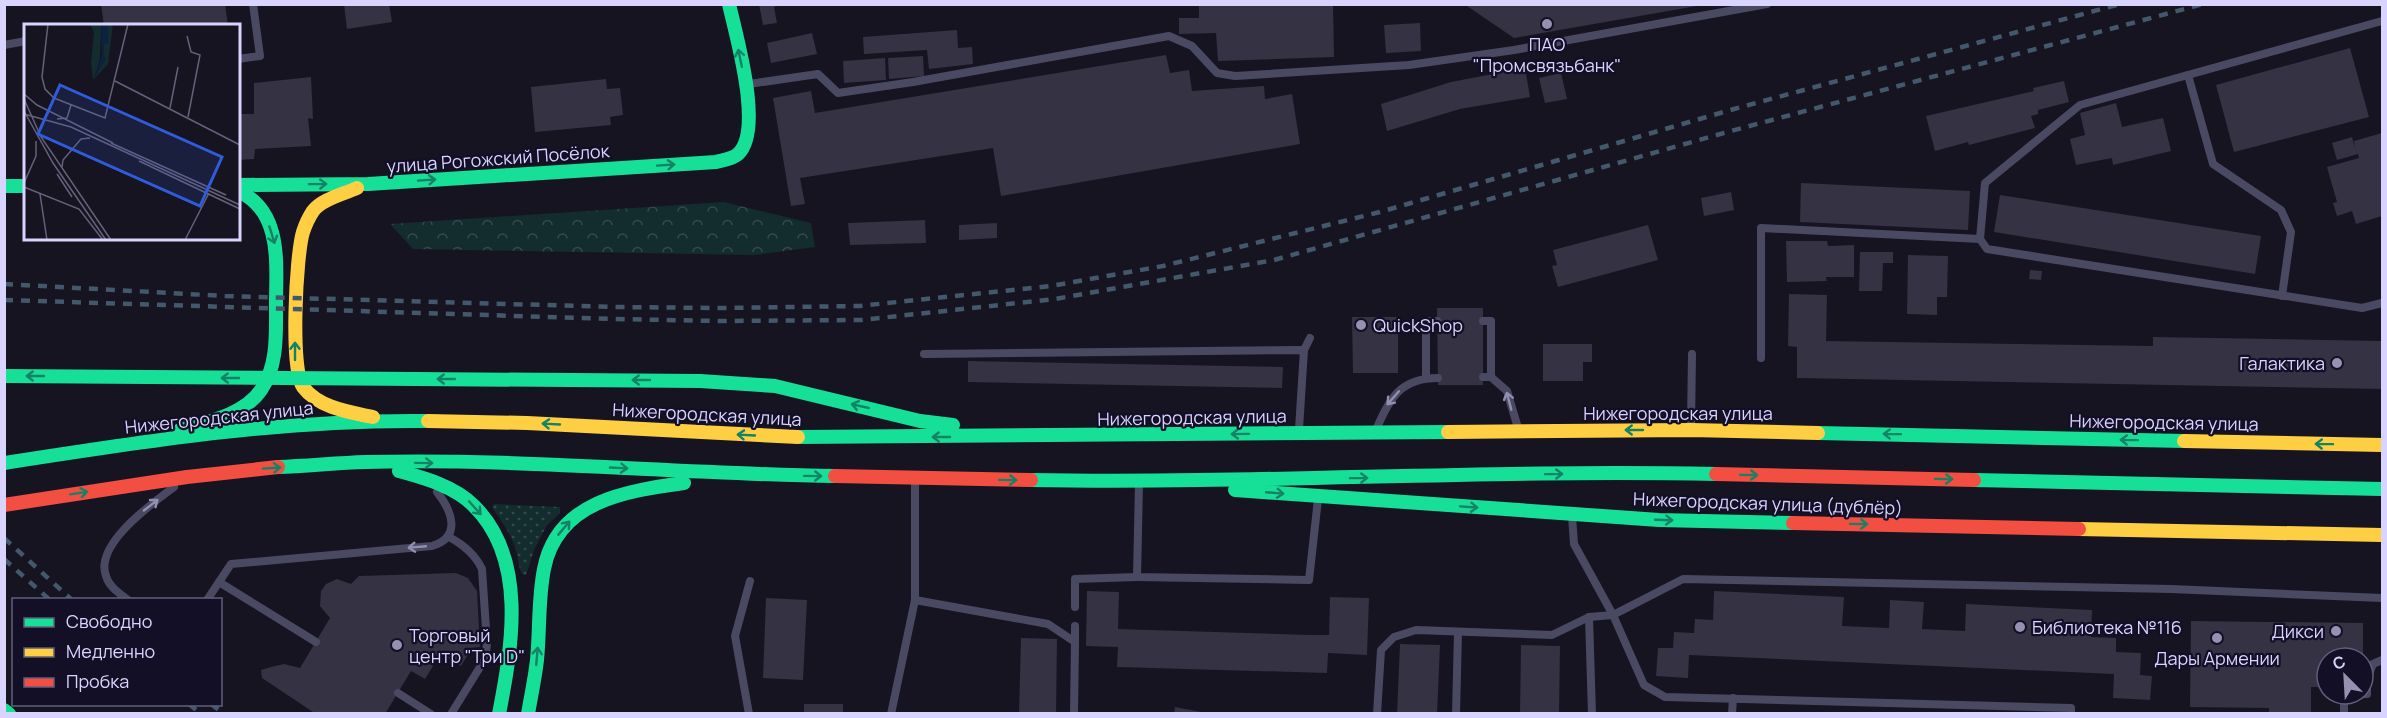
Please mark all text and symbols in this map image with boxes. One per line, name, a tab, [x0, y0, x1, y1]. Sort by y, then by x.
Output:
marker: ПАО "Промсвязьбанк"	[1540, 17, 1554, 31]
inset map	[24, 24, 240, 240]
place label: ПАО "Промсвязьбанк"	[1473, 32, 1621, 77]
one-way arrow	[734, 49, 745, 68]
street label: улица Рогожский Посёлок	[386, 138, 611, 178]
one-way arrow	[656, 159, 676, 170]
one-way arrow	[416, 175, 436, 186]
one-way arrow	[307, 178, 327, 190]
one-way arrow	[267, 225, 278, 244]
place label: QuickShop	[1373, 313, 1463, 337]
marker: QuickShop	[1354, 318, 1368, 332]
one-way arrow	[289, 342, 301, 362]
place label: Галактика	[2239, 351, 2325, 375]
marker: Галактика	[2330, 356, 2344, 370]
one-way arrow	[26, 370, 46, 382]
one-way arrow	[221, 372, 241, 383]
one-way arrow	[437, 373, 457, 385]
one-way arrow	[632, 374, 652, 386]
one-way arrow	[1386, 390, 1400, 405]
one-way arrow	[1503, 392, 1515, 411]
street label: Нижегородская улица	[124, 395, 314, 439]
street label: Нижегородская улица	[612, 397, 802, 431]
one-way arrow	[851, 400, 870, 411]
street label: Нижегородская улица	[1583, 401, 1773, 425]
street label: Нижегородская улица	[1097, 403, 1287, 431]
street label: Нижегородская улица	[2069, 408, 2259, 436]
one-way arrow	[542, 419, 562, 430]
one-way arrow	[1625, 424, 1645, 436]
one-way arrow	[1231, 428, 1251, 440]
one-way arrow	[737, 429, 757, 440]
one-way arrow	[1883, 429, 1903, 440]
one-way arrow	[931, 431, 951, 443]
one-way arrow	[2120, 434, 2140, 445]
one-way arrow	[2315, 438, 2335, 450]
one-way arrow	[413, 457, 433, 469]
one-way arrow	[262, 462, 282, 473]
one-way arrow	[608, 463, 628, 474]
one-way arrow	[1544, 468, 1564, 480]
one-way arrow	[1739, 469, 1759, 480]
one-way arrow	[803, 470, 823, 482]
one-way arrow	[1349, 472, 1369, 484]
one-way arrow	[1934, 473, 1954, 485]
one-way arrow	[998, 474, 1018, 485]
street label: Нижегородская улица (дублёр)	[1633, 486, 1903, 520]
one-way arrow	[69, 488, 88, 499]
one-way arrow	[1264, 488, 1284, 499]
one-way arrow	[142, 499, 158, 512]
one-way arrow	[468, 500, 482, 516]
one-way arrow	[1459, 502, 1479, 513]
one-way arrow	[1654, 514, 1674, 525]
one-way arrow	[1848, 518, 1868, 530]
one-way arrow	[557, 521, 571, 536]
one-way arrow	[407, 542, 427, 553]
legend	[12, 598, 222, 706]
text: Свободно	[66, 609, 152, 633]
place label: Библиотека №116	[2032, 615, 2182, 639]
place label: Дикси	[2272, 619, 2324, 643]
marker: Библиотека №116	[2013, 620, 2027, 634]
place label: Торговый центр "Три D"	[409, 623, 525, 668]
marker: Дикси	[2329, 624, 2343, 638]
marker: Дары Армении	[2210, 631, 2224, 645]
marker: Торговый центр "Три D"	[390, 638, 404, 652]
text: Медленно	[66, 639, 155, 663]
one-way arrow	[532, 646, 543, 666]
place label: Дары Армении	[2154, 646, 2280, 670]
north arrow	[2315, 646, 2375, 706]
text: С	[2329, 650, 2349, 675]
text: Пробка	[66, 669, 129, 693]

